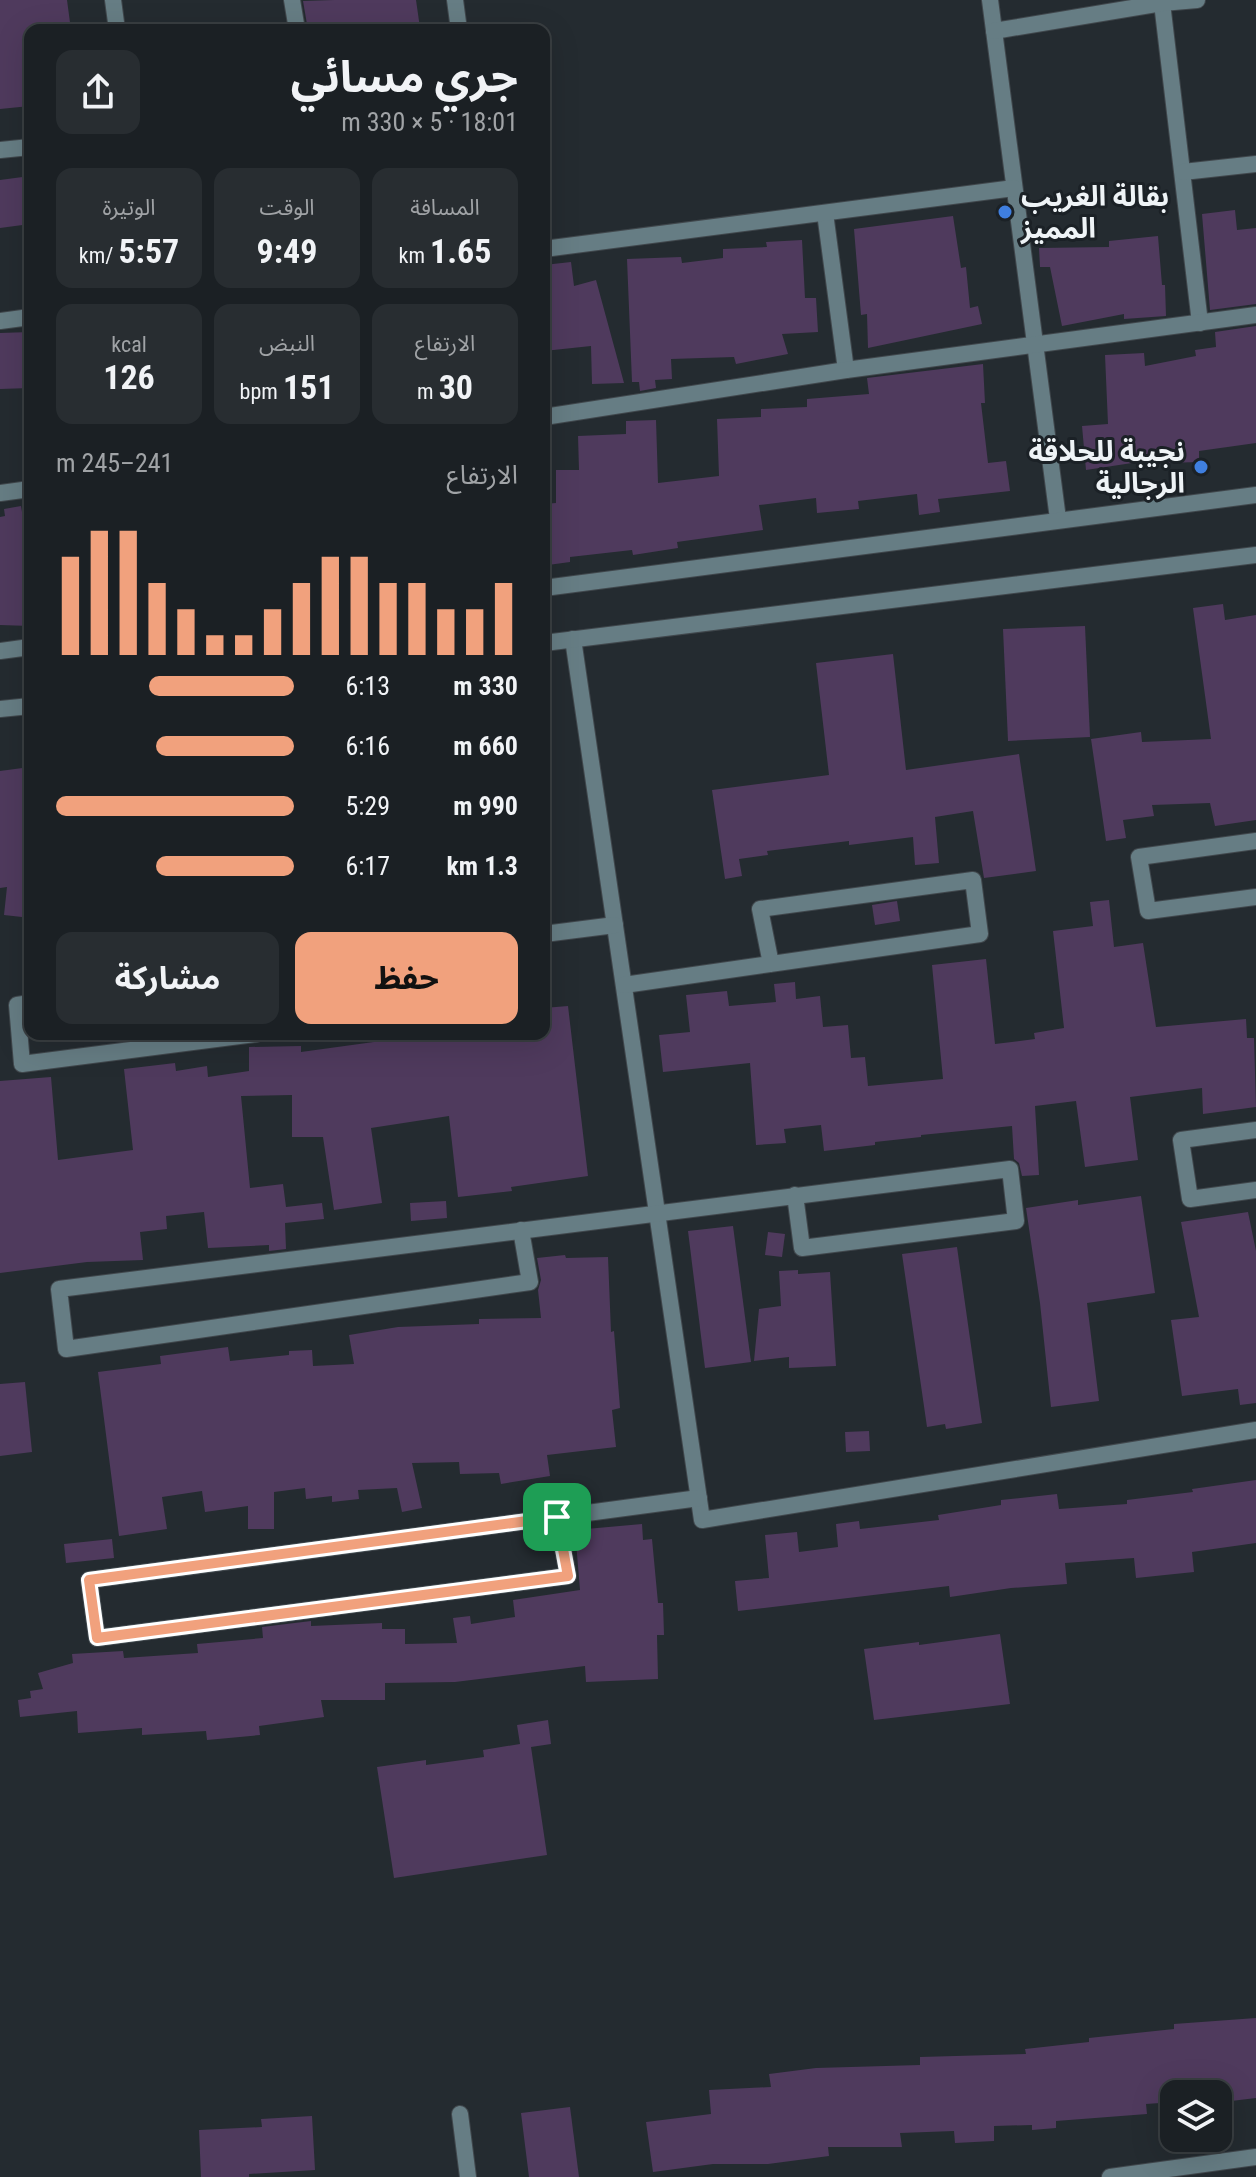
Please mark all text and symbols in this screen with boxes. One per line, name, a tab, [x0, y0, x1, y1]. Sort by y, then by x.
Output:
button: share	[56, 50, 140, 134]
text: جري مسائي	[291, 51, 518, 103]
text: 18:01 · 5 × 330 m	[341, 107, 518, 137]
place label: بقالة الغريب المميز	[1020, 180, 1169, 245]
text: الوتيرة	[103, 195, 155, 220]
text: الوقت	[259, 195, 315, 220]
text: المسافة	[410, 195, 480, 220]
marker: بقالة الغريب المميز	[996, 203, 1014, 221]
text: 5:57	[118, 231, 179, 271]
text: 9:49	[257, 231, 317, 271]
text: 1.65	[430, 231, 491, 271]
text: /km	[79, 243, 118, 268]
text: km	[399, 243, 430, 268]
text: النبض	[259, 331, 315, 356]
text: الارتفاع	[415, 331, 475, 356]
text: kcal	[111, 332, 147, 357]
text: 126	[103, 357, 155, 397]
text: 151	[283, 367, 334, 407]
text: 30	[439, 367, 473, 407]
text: bpm	[240, 379, 283, 404]
text: m	[417, 379, 439, 404]
place label: نجيبة للحلاقة الرجالية	[1029, 435, 1185, 500]
text: 241–245 m	[56, 448, 173, 478]
marker: نجيبة للحلاقة الرجالية	[1192, 458, 1210, 476]
text: الارتفاع	[447, 460, 518, 490]
text: 6:13	[345, 671, 390, 701]
text: 330 m	[453, 671, 518, 701]
text: 6:16	[345, 731, 390, 761]
text: 660 m	[453, 731, 518, 761]
text: 5:29	[345, 791, 390, 821]
text: 990 m	[453, 791, 518, 821]
text: 6:17	[345, 851, 390, 881]
text: 1.3 km	[446, 851, 518, 881]
button: مشاركة	[56, 932, 279, 1024]
button: حفظ	[295, 932, 518, 1024]
pin	[523, 1483, 591, 1551]
icon: arrive	[535, 1495, 579, 1539]
map controls	[1160, 2080, 1232, 2152]
button: layers	[1160, 2080, 1232, 2152]

